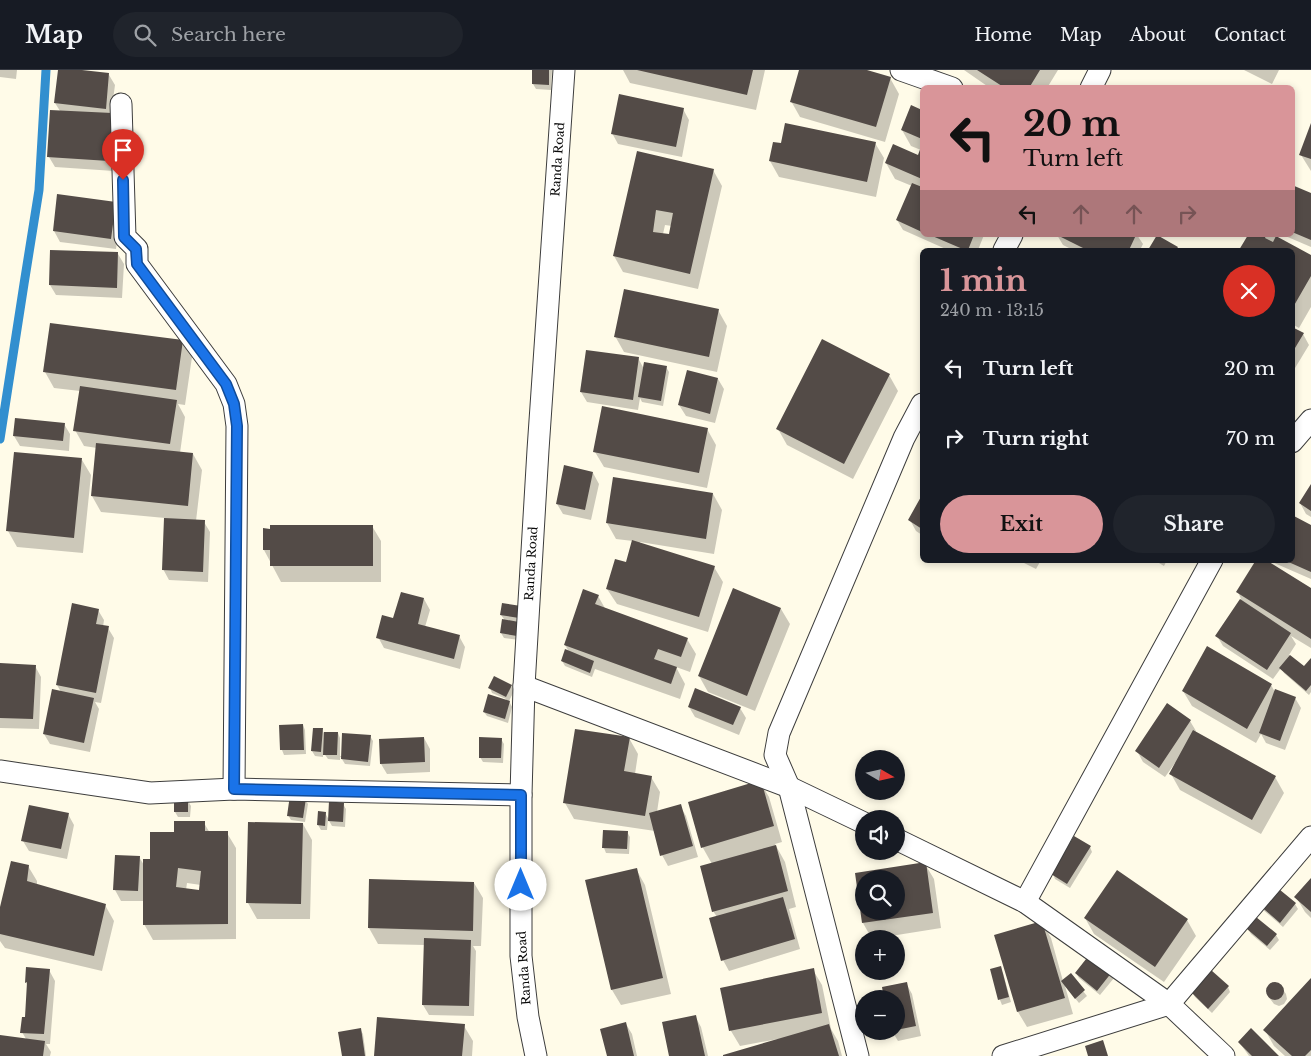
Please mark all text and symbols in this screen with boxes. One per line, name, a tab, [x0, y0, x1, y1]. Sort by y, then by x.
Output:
search box	[113, 12, 463, 57]
text: Map	[25, 20, 83, 49]
icon: search	[131, 21, 159, 49]
text: Search here	[171, 23, 286, 46]
text: Home	[974, 24, 1032, 46]
text: Map	[1060, 24, 1102, 46]
text: About	[1130, 24, 1186, 46]
text: Contact	[1214, 24, 1286, 46]
text: 20 m	[1023, 102, 1120, 145]
icon: left	[940, 105, 1005, 170]
street label: Randa Road	[547, 122, 567, 197]
pin	[102, 129, 144, 180]
icon: arrive	[109, 136, 137, 164]
text: Turn left	[1023, 145, 1123, 172]
icon: left	[1014, 200, 1042, 228]
icon: ahead	[1067, 200, 1095, 228]
icon: ahead	[1120, 200, 1148, 228]
icon: right	[1173, 200, 1201, 228]
text: 1 min	[940, 262, 1027, 299]
button: close	[1223, 265, 1275, 317]
text: 240 m · 13:15	[940, 300, 1044, 320]
icon: left	[940, 354, 968, 382]
text: Turn left	[983, 357, 1074, 380]
text: 20 m	[1224, 357, 1275, 380]
icon: right	[940, 424, 968, 452]
text: Turn right	[983, 427, 1089, 450]
text: 70 m	[1226, 427, 1275, 450]
button: Exit	[940, 495, 1103, 553]
button: Share	[1113, 495, 1275, 553]
street label: Randa Road	[521, 526, 540, 601]
north arrow	[855, 750, 905, 800]
map controls	[855, 750, 905, 1040]
button: sound	[855, 810, 905, 860]
position arrow	[494, 858, 546, 910]
button: search	[855, 870, 905, 920]
street label: Randa Road	[513, 930, 534, 1006]
button: +	[855, 930, 905, 980]
button: −	[855, 990, 905, 1040]

